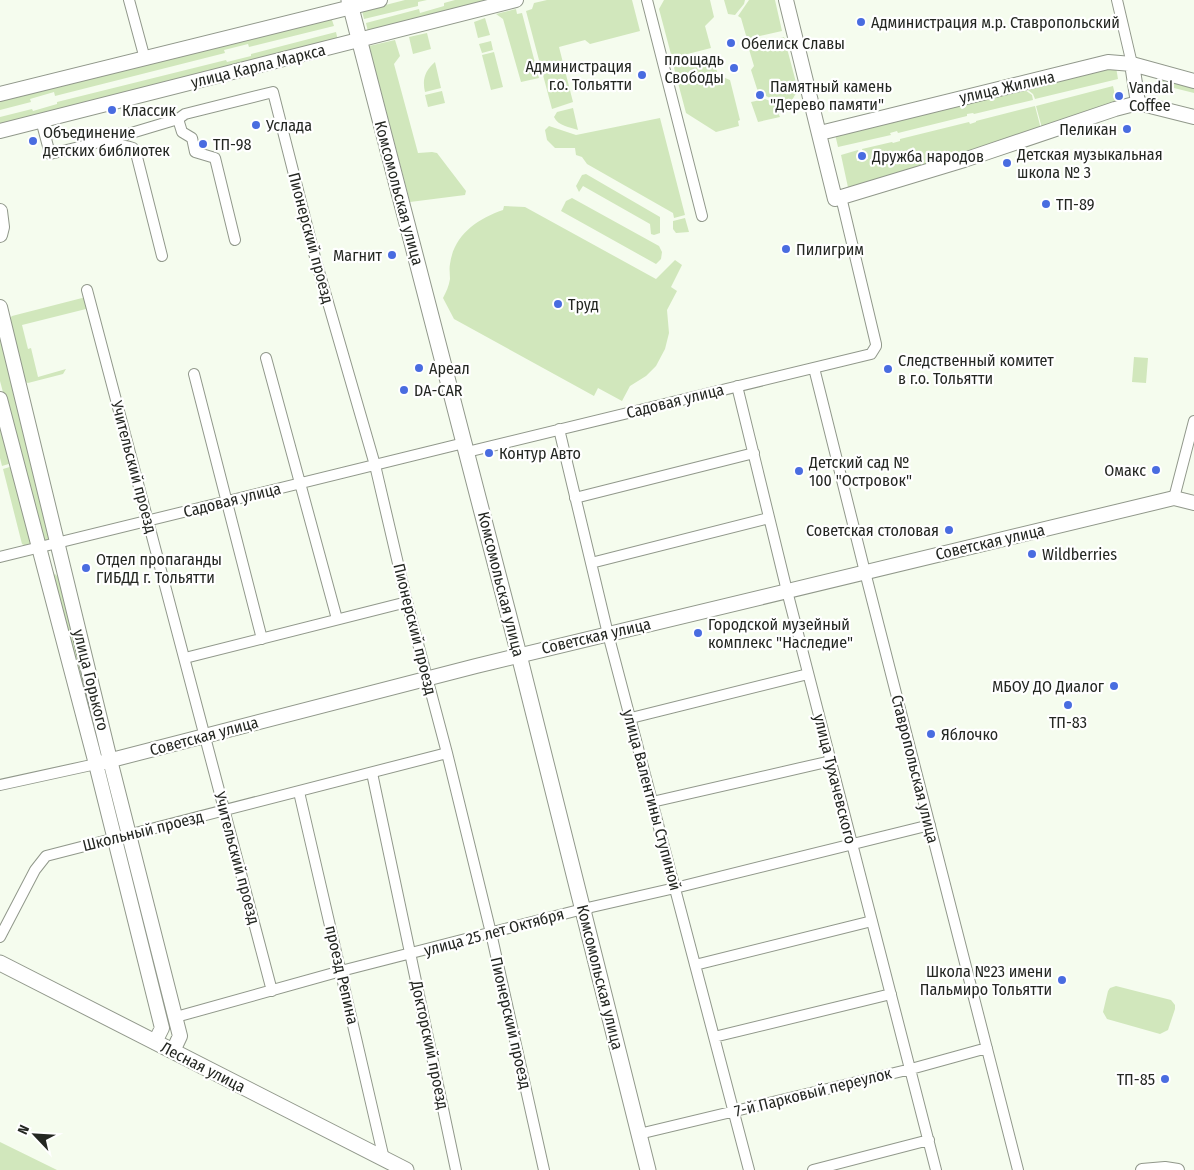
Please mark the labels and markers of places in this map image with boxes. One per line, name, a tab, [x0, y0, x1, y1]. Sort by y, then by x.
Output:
place label: Администрация м.р. Ставропольский	[871, 13, 1120, 32]
marker: Администрация м.р. Ставропольский	[855, 16, 867, 28]
place label: Обелиск Славы	[741, 34, 845, 53]
marker: Обелиск Славы	[725, 37, 737, 49]
place label: площадь Свободы	[664, 50, 724, 87]
place label: Администрация г.о. Тольятти	[525, 57, 632, 94]
marker: площадь Свободы	[728, 62, 740, 74]
marker: Администрация г.о. Тольятти	[636, 69, 648, 81]
place label: Памятный камень "Дерево памяти"	[770, 77, 892, 114]
place label: Vandal Coffee	[1129, 78, 1173, 115]
marker: Памятный камень "Дерево памяти"	[754, 89, 766, 101]
marker: Vandal Coffee	[1113, 90, 1125, 102]
place label: Классик	[122, 101, 177, 120]
marker: Классик	[106, 104, 118, 116]
place label: Услада	[265, 116, 312, 135]
marker: Услада	[250, 119, 262, 131]
place label: Пеликан	[1059, 120, 1117, 139]
place label: Объединение детских библиотек	[43, 123, 170, 160]
marker: Пеликан	[1121, 123, 1133, 135]
marker: Объединение детских библиотек	[27, 135, 39, 147]
place label: ТП-98	[213, 135, 252, 154]
marker: ТП-98	[197, 138, 209, 150]
place label: Детская музыкальная школа № 3	[1016, 145, 1163, 182]
place label: Дружба народов	[871, 147, 984, 166]
marker: Дружба народов	[856, 150, 868, 162]
marker: Детская музыкальная школа № 3	[1001, 157, 1013, 169]
place label: ТП-89	[1056, 195, 1095, 214]
marker: ТП-89	[1040, 198, 1052, 210]
place label: Пилигрим	[796, 240, 864, 259]
marker: Пилигрим	[780, 243, 792, 255]
place label: Магнит	[333, 246, 382, 265]
marker: Магнит	[386, 249, 398, 261]
place label: Труд	[568, 295, 599, 314]
marker: Труд	[552, 298, 564, 310]
place label: Следственный комитет в г.о. Тольятти	[898, 351, 1054, 388]
place label: Ареал	[429, 359, 470, 378]
marker: Ареал	[413, 362, 425, 374]
marker: Следственный комитет в г.о. Тольятти	[882, 363, 894, 375]
place label: DA-CAR	[414, 381, 463, 400]
marker: DA-CAR	[398, 384, 410, 396]
place label: Контур Авто	[499, 444, 581, 463]
marker: Контур Авто	[483, 447, 495, 459]
place label: Детский сад № 100 "Островок"	[808, 453, 912, 490]
place label: Омакс	[1104, 461, 1146, 480]
marker: Омакс	[1150, 464, 1162, 476]
marker: Детский сад № 100 "Островок"	[793, 465, 805, 477]
place label: Советская столовая	[806, 521, 939, 540]
marker: Советская столовая	[943, 524, 955, 536]
place label: Wildberries	[1042, 545, 1117, 564]
marker: Wildberries	[1026, 548, 1038, 560]
place label: Отдел пропаганды ГИБДД г. Тольятти	[96, 550, 222, 587]
marker: Отдел пропаганды ГИБДД г. Тольятти	[80, 562, 92, 574]
place label: Городской музейный комплекс "Наследие"	[708, 615, 853, 652]
marker: Городской музейный комплекс "Наследие"	[692, 627, 704, 639]
place label: МБОУ ДО Диалог	[992, 677, 1105, 696]
marker: МБОУ ДО Диалог	[1108, 680, 1120, 692]
marker: ТП-83	[1062, 699, 1074, 711]
place label: ТП-83	[1049, 713, 1087, 732]
place label: Яблочко	[941, 725, 998, 744]
marker: Яблочко	[925, 728, 937, 740]
place label: Школа №23 имени Пальмиро Тольятти	[920, 962, 1052, 999]
marker: Школа №23 имени Пальмиро Тольятти	[1056, 974, 1068, 986]
place label: ТП-85	[1117, 1070, 1155, 1089]
marker: ТП-85	[1159, 1073, 1171, 1085]

